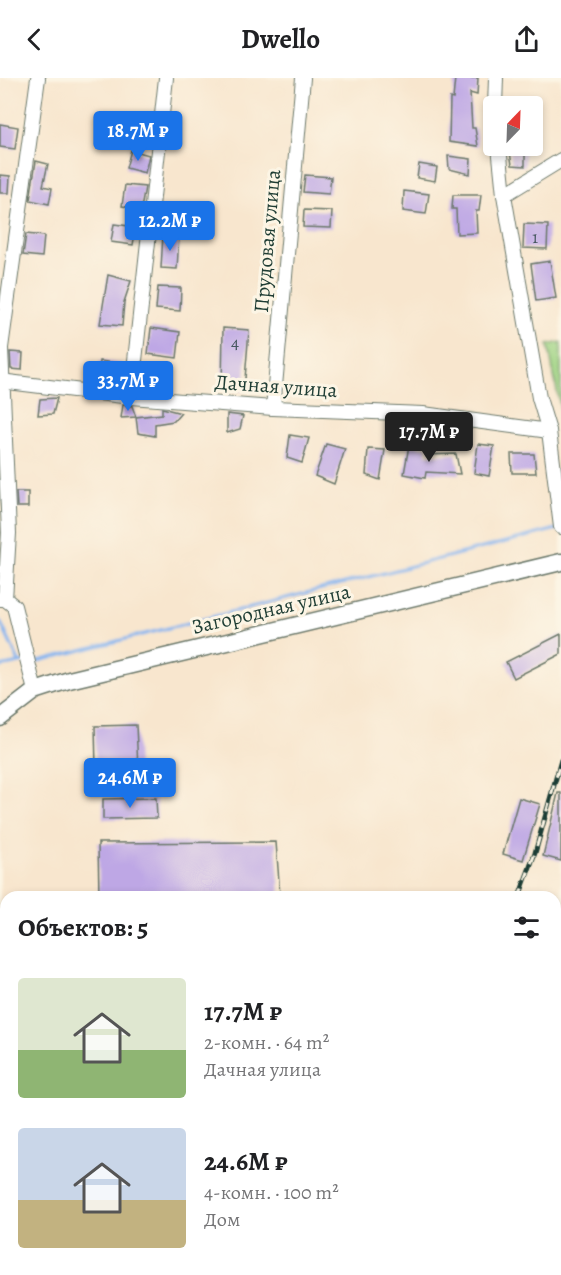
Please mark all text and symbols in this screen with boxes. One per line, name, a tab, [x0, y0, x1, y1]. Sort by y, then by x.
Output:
text: Dwello	[241, 21, 320, 57]
icon: back	[18, 23, 51, 56]
icon: share	[510, 23, 543, 56]
north arrow	[483, 96, 543, 156]
map controls	[483, 96, 543, 156]
pin: 18.7M ₽	[83, 111, 193, 162]
text: 18.7M ₽	[107, 117, 169, 144]
street label: Прудовая улица	[247, 168, 287, 314]
pin: 12.2M ₽	[115, 201, 225, 252]
text: 12.2M ₽	[139, 207, 201, 234]
house number: 1	[532, 225, 538, 249]
house number: 4	[231, 330, 239, 354]
pin: 33.7M ₽	[73, 361, 183, 412]
text: 33.7M ₽	[97, 367, 159, 394]
street label: Дачная улица	[214, 368, 339, 404]
pin: 17.7M ₽	[374, 412, 484, 463]
text: 17.7M ₽	[399, 418, 459, 445]
street label: Загородная улица	[189, 577, 353, 641]
pin: 24.6M ₽	[75, 758, 185, 809]
text: 24.6M ₽	[98, 764, 162, 791]
text: Объектов: 5	[18, 910, 148, 945]
icon: filters	[510, 911, 543, 944]
text: 17.7M ₽	[204, 994, 282, 1029]
icon: home	[66, 1002, 138, 1074]
text: 2-комн. · 64 m²	[204, 1029, 329, 1056]
text: Дачная улица	[204, 1056, 321, 1083]
text: 24.6M ₽	[204, 1144, 288, 1179]
icon: home	[66, 1152, 138, 1224]
text: 4-комн. · 100 m²	[204, 1179, 339, 1206]
text: Дом	[204, 1206, 240, 1233]

